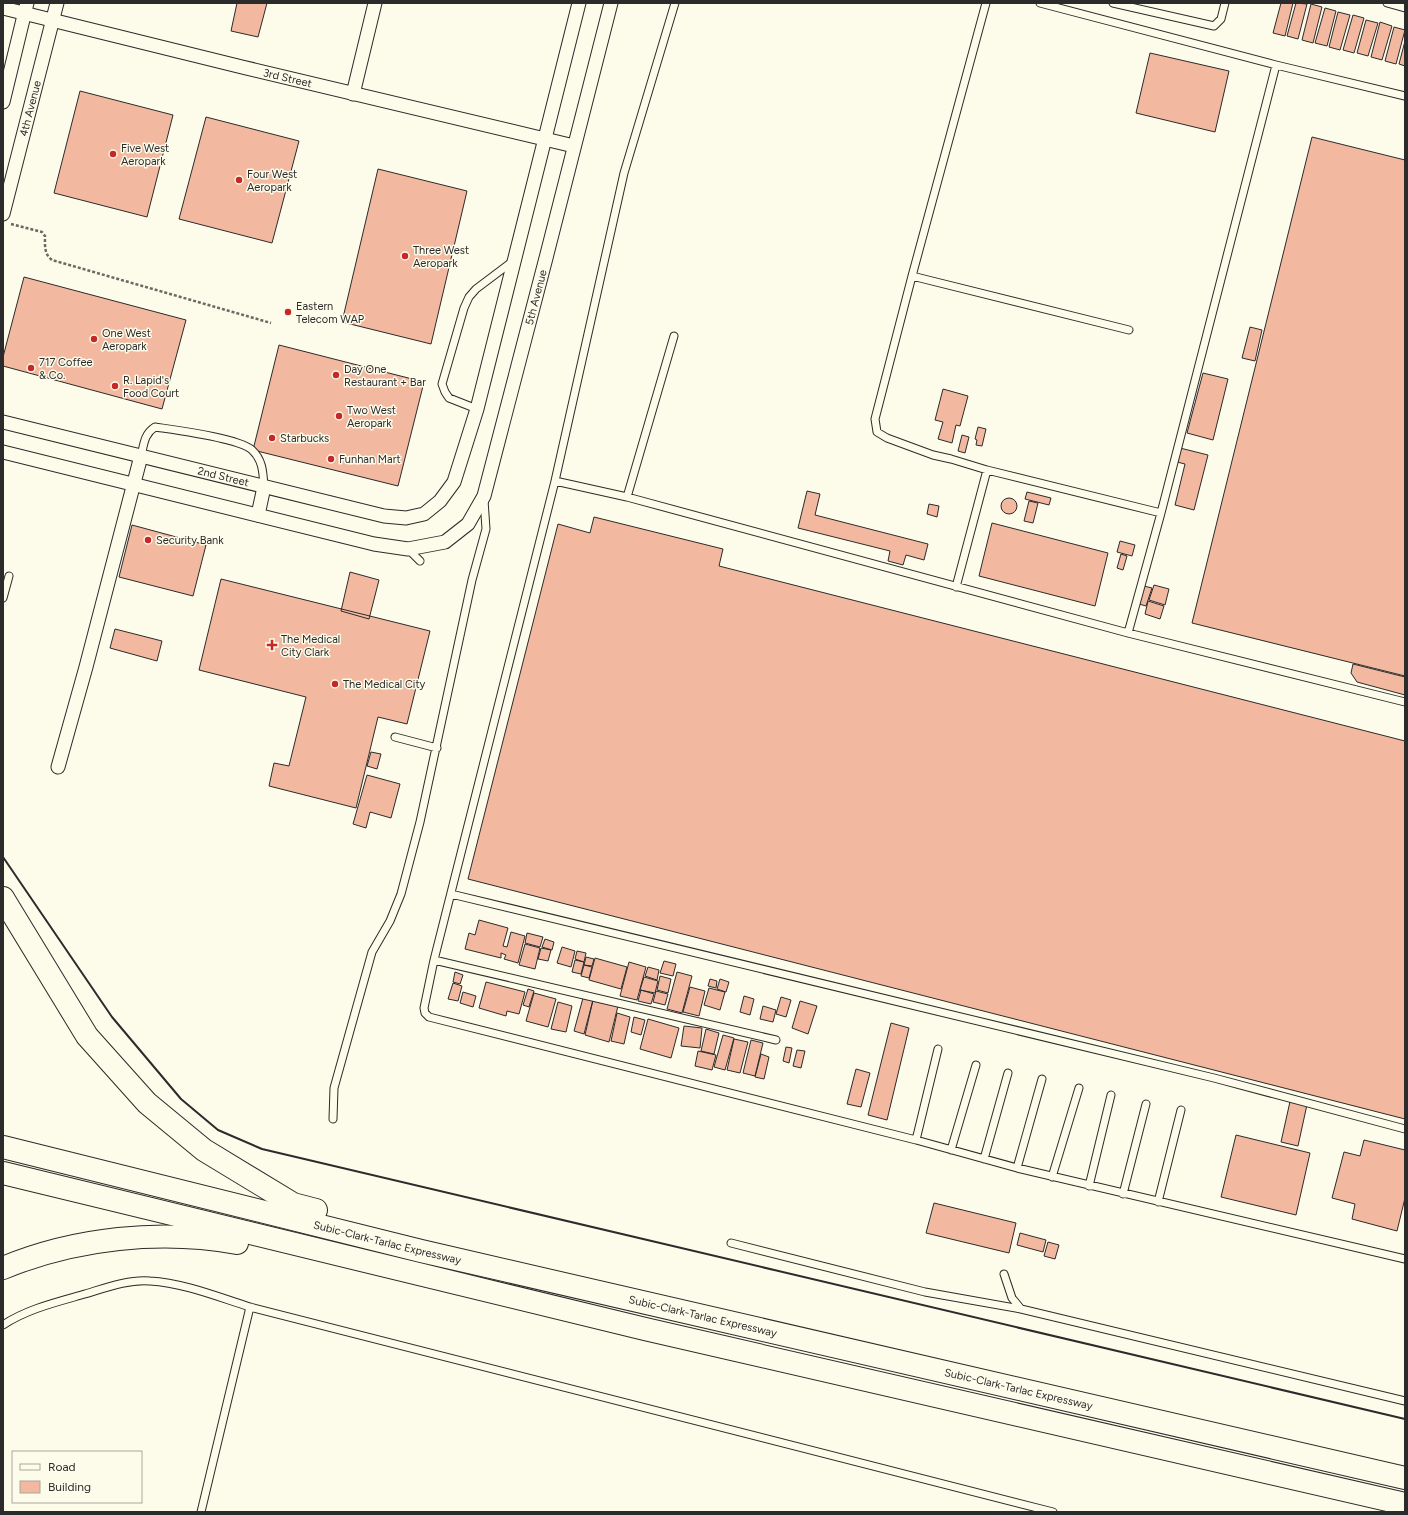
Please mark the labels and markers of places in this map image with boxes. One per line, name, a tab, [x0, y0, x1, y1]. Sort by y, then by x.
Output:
place label: Five West Aeropark	[121, 142, 169, 168]
marker: Five West Aeropark	[108, 149, 118, 159]
place label: Four West Aeropark	[247, 168, 297, 194]
marker: Four West Aeropark	[234, 175, 244, 185]
place label: Three West Aeropark	[413, 244, 469, 270]
marker: Three West Aeropark	[400, 251, 410, 261]
place label: Eastern Telecom WAP	[296, 300, 365, 326]
marker: Eastern Telecom WAP	[283, 307, 293, 317]
place label: One West Aeropark	[102, 327, 151, 353]
marker: One West Aeropark	[89, 334, 99, 344]
place label: 717 Coffee & Co.	[39, 356, 92, 382]
marker: 717 Coffee & Co.	[26, 363, 36, 373]
place label: Day One Restaurant + Bar	[344, 363, 426, 389]
marker: Day One Restaurant + Bar	[331, 370, 341, 380]
place label: R. Lapid's Food Court	[123, 374, 179, 400]
marker: R. Lapid's Food Court	[110, 381, 120, 391]
place label: Two West Aeropark	[347, 404, 396, 430]
marker: Two West Aeropark	[334, 411, 344, 421]
place label: Starbucks	[280, 432, 329, 445]
marker: Starbucks	[267, 433, 277, 443]
place label: Funhan Mart	[339, 453, 401, 466]
marker: Funhan Mart	[326, 454, 336, 464]
place label: Security Bank	[156, 534, 224, 547]
marker: Security Bank	[143, 535, 153, 545]
place label: The Medical City Clark	[281, 633, 340, 659]
marker: The Medical City Clark	[266, 639, 278, 651]
place label: The Medical City	[343, 678, 426, 691]
marker: The Medical City	[330, 679, 340, 689]

